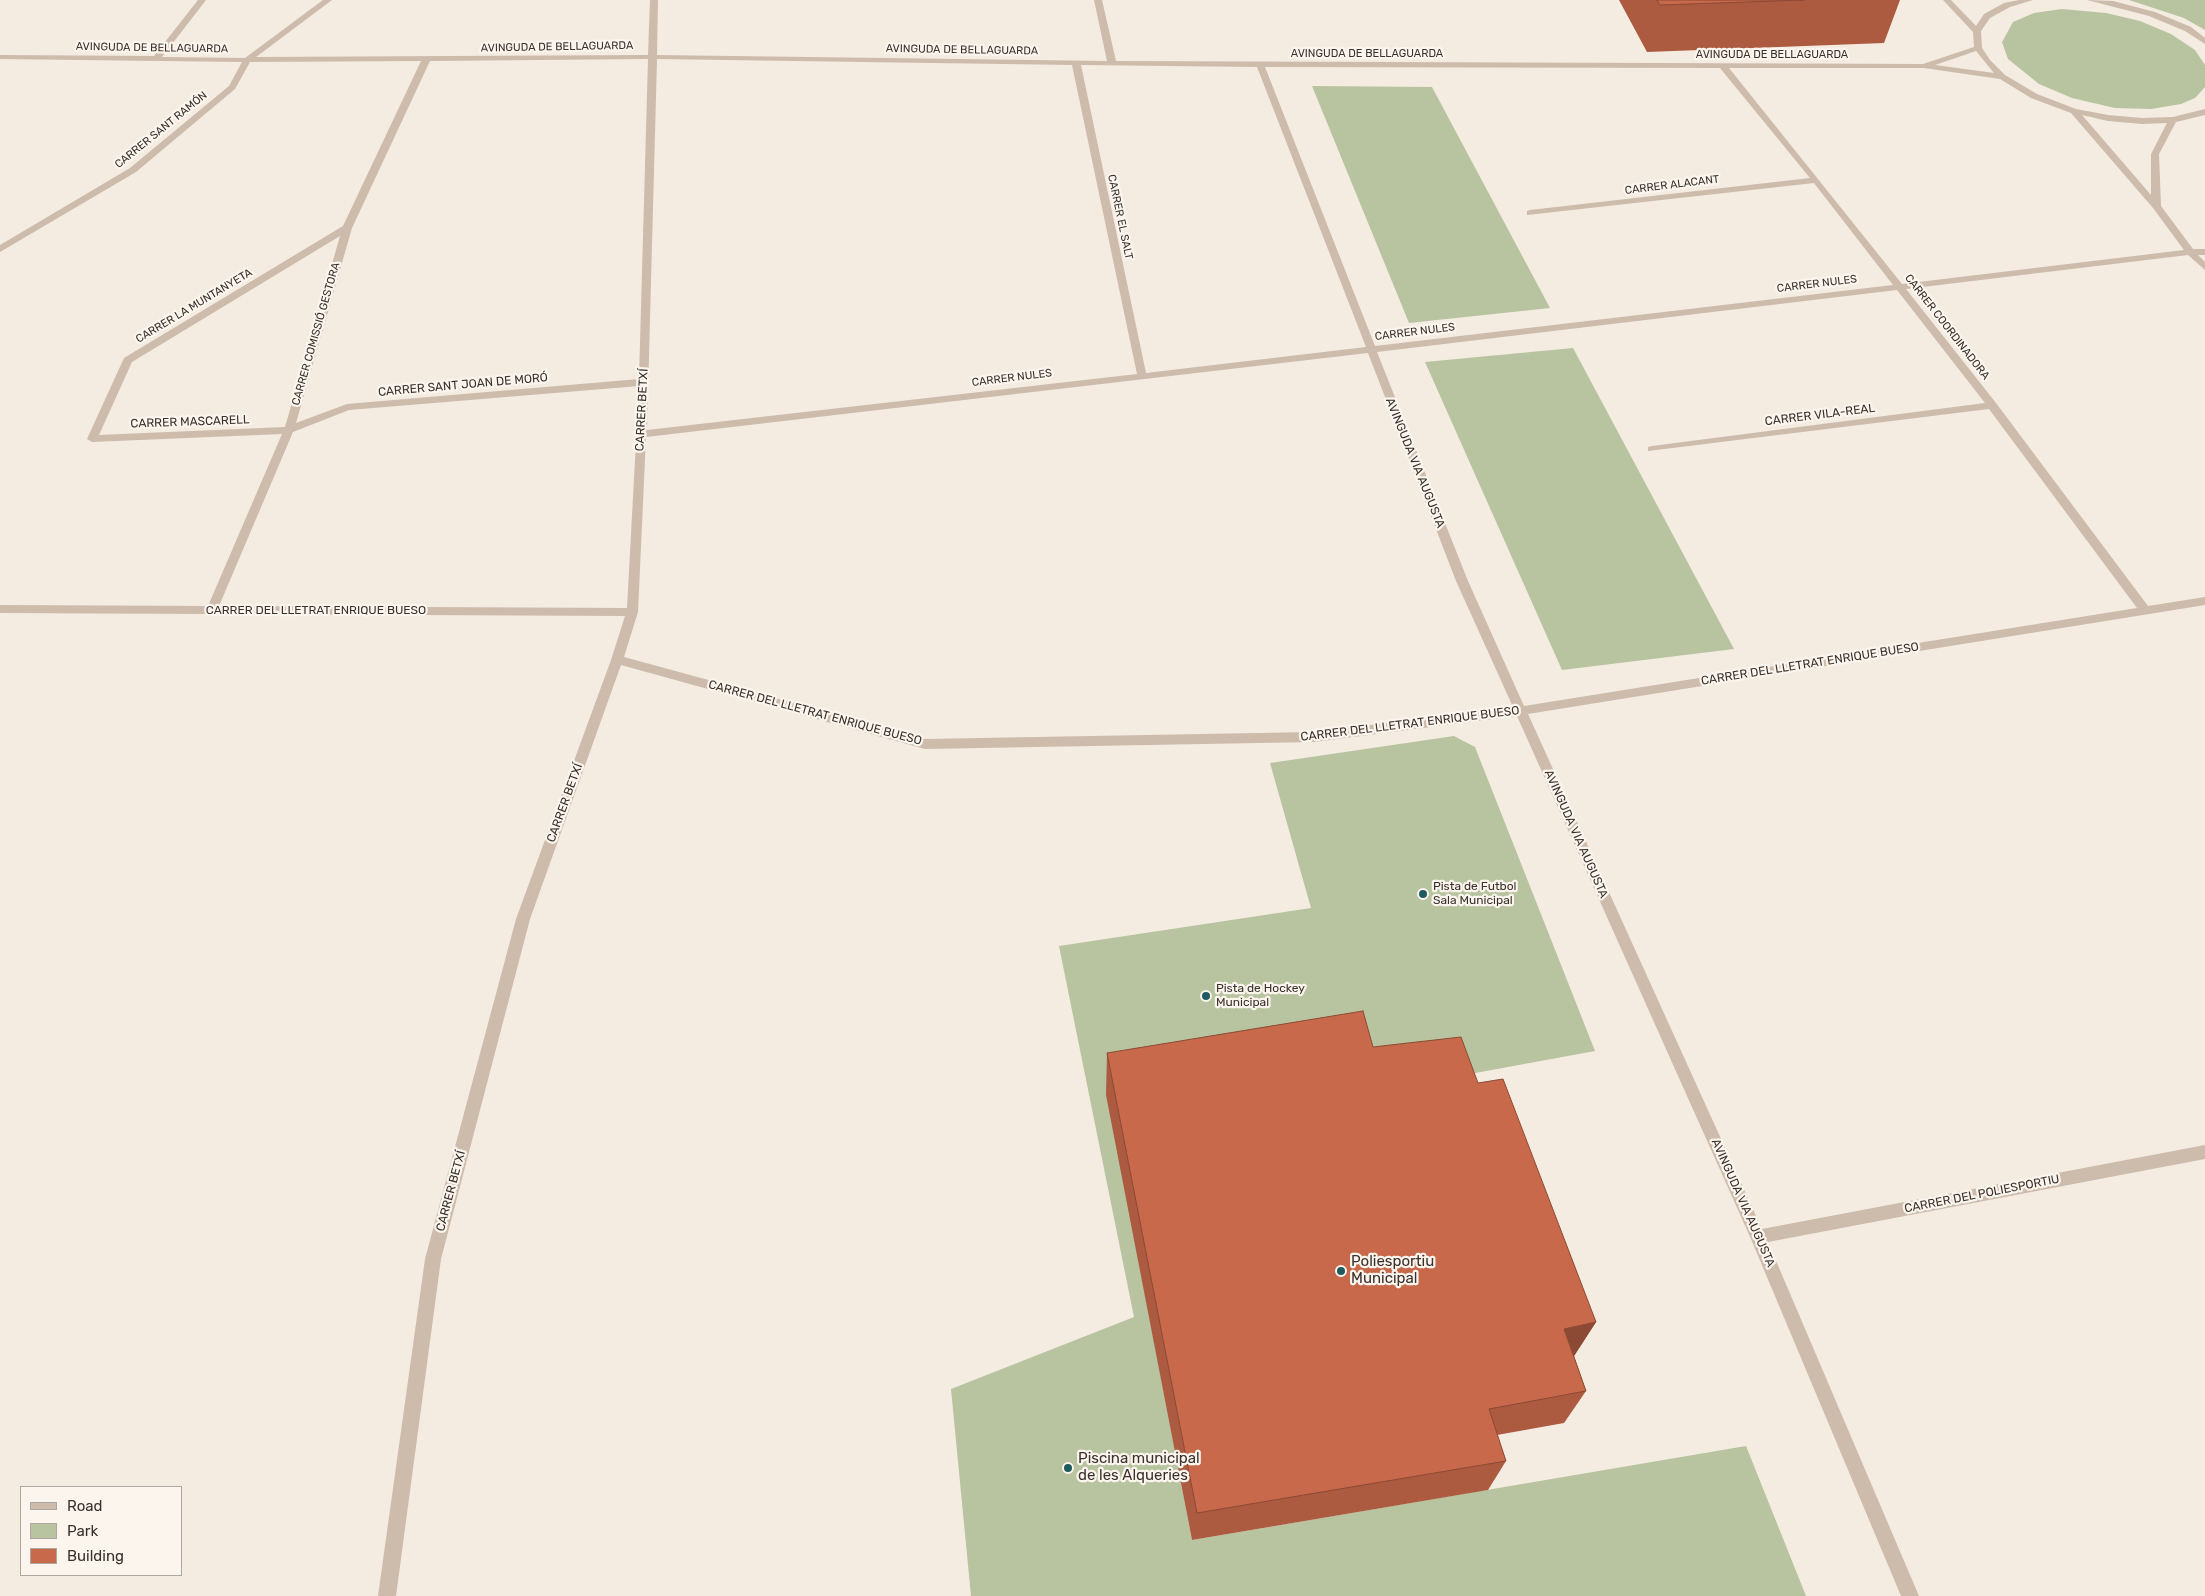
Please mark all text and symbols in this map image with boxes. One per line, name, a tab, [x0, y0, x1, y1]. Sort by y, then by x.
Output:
street label: AVINGUDA DE BELLAGUARDA	[481, 39, 633, 55]
street label: AVINGUDA DE BELLAGUARDA	[76, 40, 228, 56]
street label: AVINGUDA DE BELLAGUARDA	[886, 42, 1038, 58]
street label: AVINGUDA DE BELLAGUARDA	[1291, 47, 1443, 61]
street label: AVINGUDA DE BELLAGUARDA	[1696, 48, 1848, 62]
street label: CARRER SANT RAMÓN	[112, 89, 210, 171]
street label: CARRER EL SALT	[1105, 173, 1135, 261]
street label: CARRER ALACANT	[1624, 173, 1720, 197]
street label: CARRER COMISSIÓ GESTORA	[289, 261, 343, 407]
street label: CARRER LA MUNTANYETA	[134, 266, 254, 346]
street label: CARRER COORDINADORA	[1902, 272, 1992, 382]
street label: CARRER NULES	[1776, 273, 1858, 295]
street label: CARRER NULES	[1374, 321, 1456, 343]
street label: CARRER NULES	[971, 367, 1053, 389]
street label: CARRER BETXÍ	[633, 368, 651, 452]
street label: CARRER SANT JOAN DE MORÓ	[378, 370, 548, 400]
street label: AVINGUDA VIA AUGUSTA	[1382, 396, 1448, 530]
street label: CARRER VILA-REAL	[1764, 401, 1876, 429]
street label: CARRER MASCARELL	[130, 413, 250, 431]
street label: CARRER DEL LLETRAT ENRIQUE BUESO	[206, 604, 426, 618]
street label: CARRER DEL LLETRAT ENRIQUE BUESO	[1700, 640, 1920, 688]
street label: CARRER DEL LLETRAT ENRIQUE BUESO	[707, 678, 923, 748]
street label: CARRER DEL LLETRAT ENRIQUE BUESO	[1300, 703, 1520, 745]
street label: CARRER BETXÍ	[544, 762, 586, 844]
street label: AVINGUDA VIA AUGUSTA	[1541, 768, 1611, 900]
place label: Pista de Futbol Sala Municipal	[1433, 880, 1517, 908]
marker: Pista de Futbol Sala Municipal	[1417, 888, 1429, 900]
place label: Pista de Hockey Municipal	[1216, 982, 1305, 1010]
marker: Pista de Hockey Municipal	[1200, 990, 1212, 1002]
street label: AVINGUDA VIA AUGUSTA	[1708, 1137, 1778, 1269]
street label: CARRER BETXÍ	[433, 1149, 469, 1233]
street label: CARRER DEL POLIESPORTIU	[1903, 1172, 2061, 1216]
place label: Poliesportiu Municipal	[1351, 1253, 1434, 1288]
marker: Poliesportiu Municipal	[1335, 1265, 1347, 1277]
place label: Piscina municipal de les Alqueries	[1078, 1450, 1200, 1485]
marker: Piscina municipal de les Alqueries	[1062, 1462, 1074, 1474]
legend	[20, 1486, 182, 1576]
text: Road	[67, 1497, 103, 1515]
text: Park	[67, 1522, 98, 1540]
text: Building	[67, 1547, 124, 1565]

